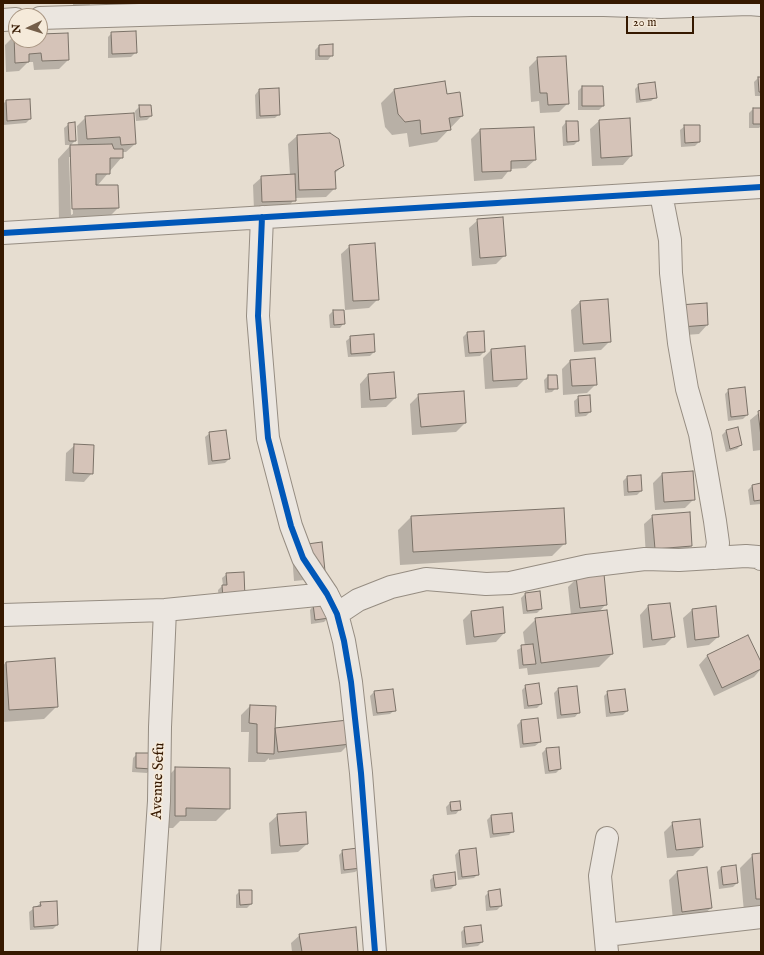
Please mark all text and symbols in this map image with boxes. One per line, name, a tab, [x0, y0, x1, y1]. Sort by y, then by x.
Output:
north arrow	[8, 8, 48, 48]
scale bar	[628, 8, 696, 34]
text: 20 m	[633, 15, 656, 30]
text: N	[10, 24, 24, 34]
street label: Avenue Sefu	[149, 742, 169, 820]

